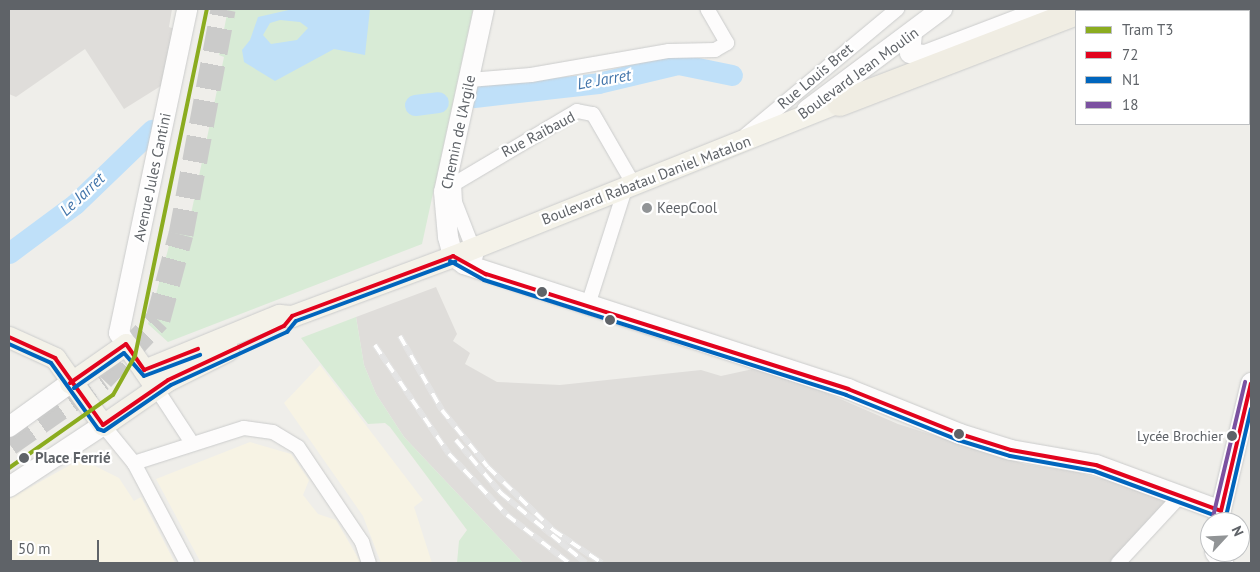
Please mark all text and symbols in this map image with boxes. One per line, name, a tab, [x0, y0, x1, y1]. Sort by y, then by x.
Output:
legend	[1075, 10, 1250, 125]
text: Tram T3	[1122, 20, 1174, 39]
street label: Boulevard Jean Moulin	[794, 23, 922, 123]
street label: Rue Louis Bret	[774, 39, 856, 113]
text: 72	[1122, 45, 1138, 64]
water label: Le Jarret	[576, 65, 632, 93]
text: N1	[1122, 70, 1140, 89]
street label: Chemin de l'Argile	[437, 73, 479, 191]
text: 18	[1122, 95, 1138, 114]
street label: Rue Raibaud	[498, 107, 578, 161]
street label: Avenue Jules Cantini	[130, 111, 174, 243]
street label: Boulevard Rabatau Daniel Matalon	[539, 132, 753, 228]
water label: Le Jarret	[56, 169, 108, 219]
place label: KeepCool	[657, 199, 717, 217]
marker: KeepCool	[641, 202, 653, 214]
unlabelled marker	[537, 287, 547, 297]
unlabelled marker	[605, 315, 615, 325]
place label: Lycée Brochier	[1137, 428, 1223, 444]
unlabelled marker	[954, 429, 964, 439]
marker: Lycée Brochier	[1227, 431, 1237, 441]
place label: Place Ferrié	[35, 449, 111, 467]
marker: Place Ferrié	[17, 451, 31, 465]
north arrow	[1200, 512, 1250, 562]
text: N	[1228, 523, 1248, 539]
scale bar	[12, 530, 101, 562]
text: 50 m	[18, 539, 51, 558]

